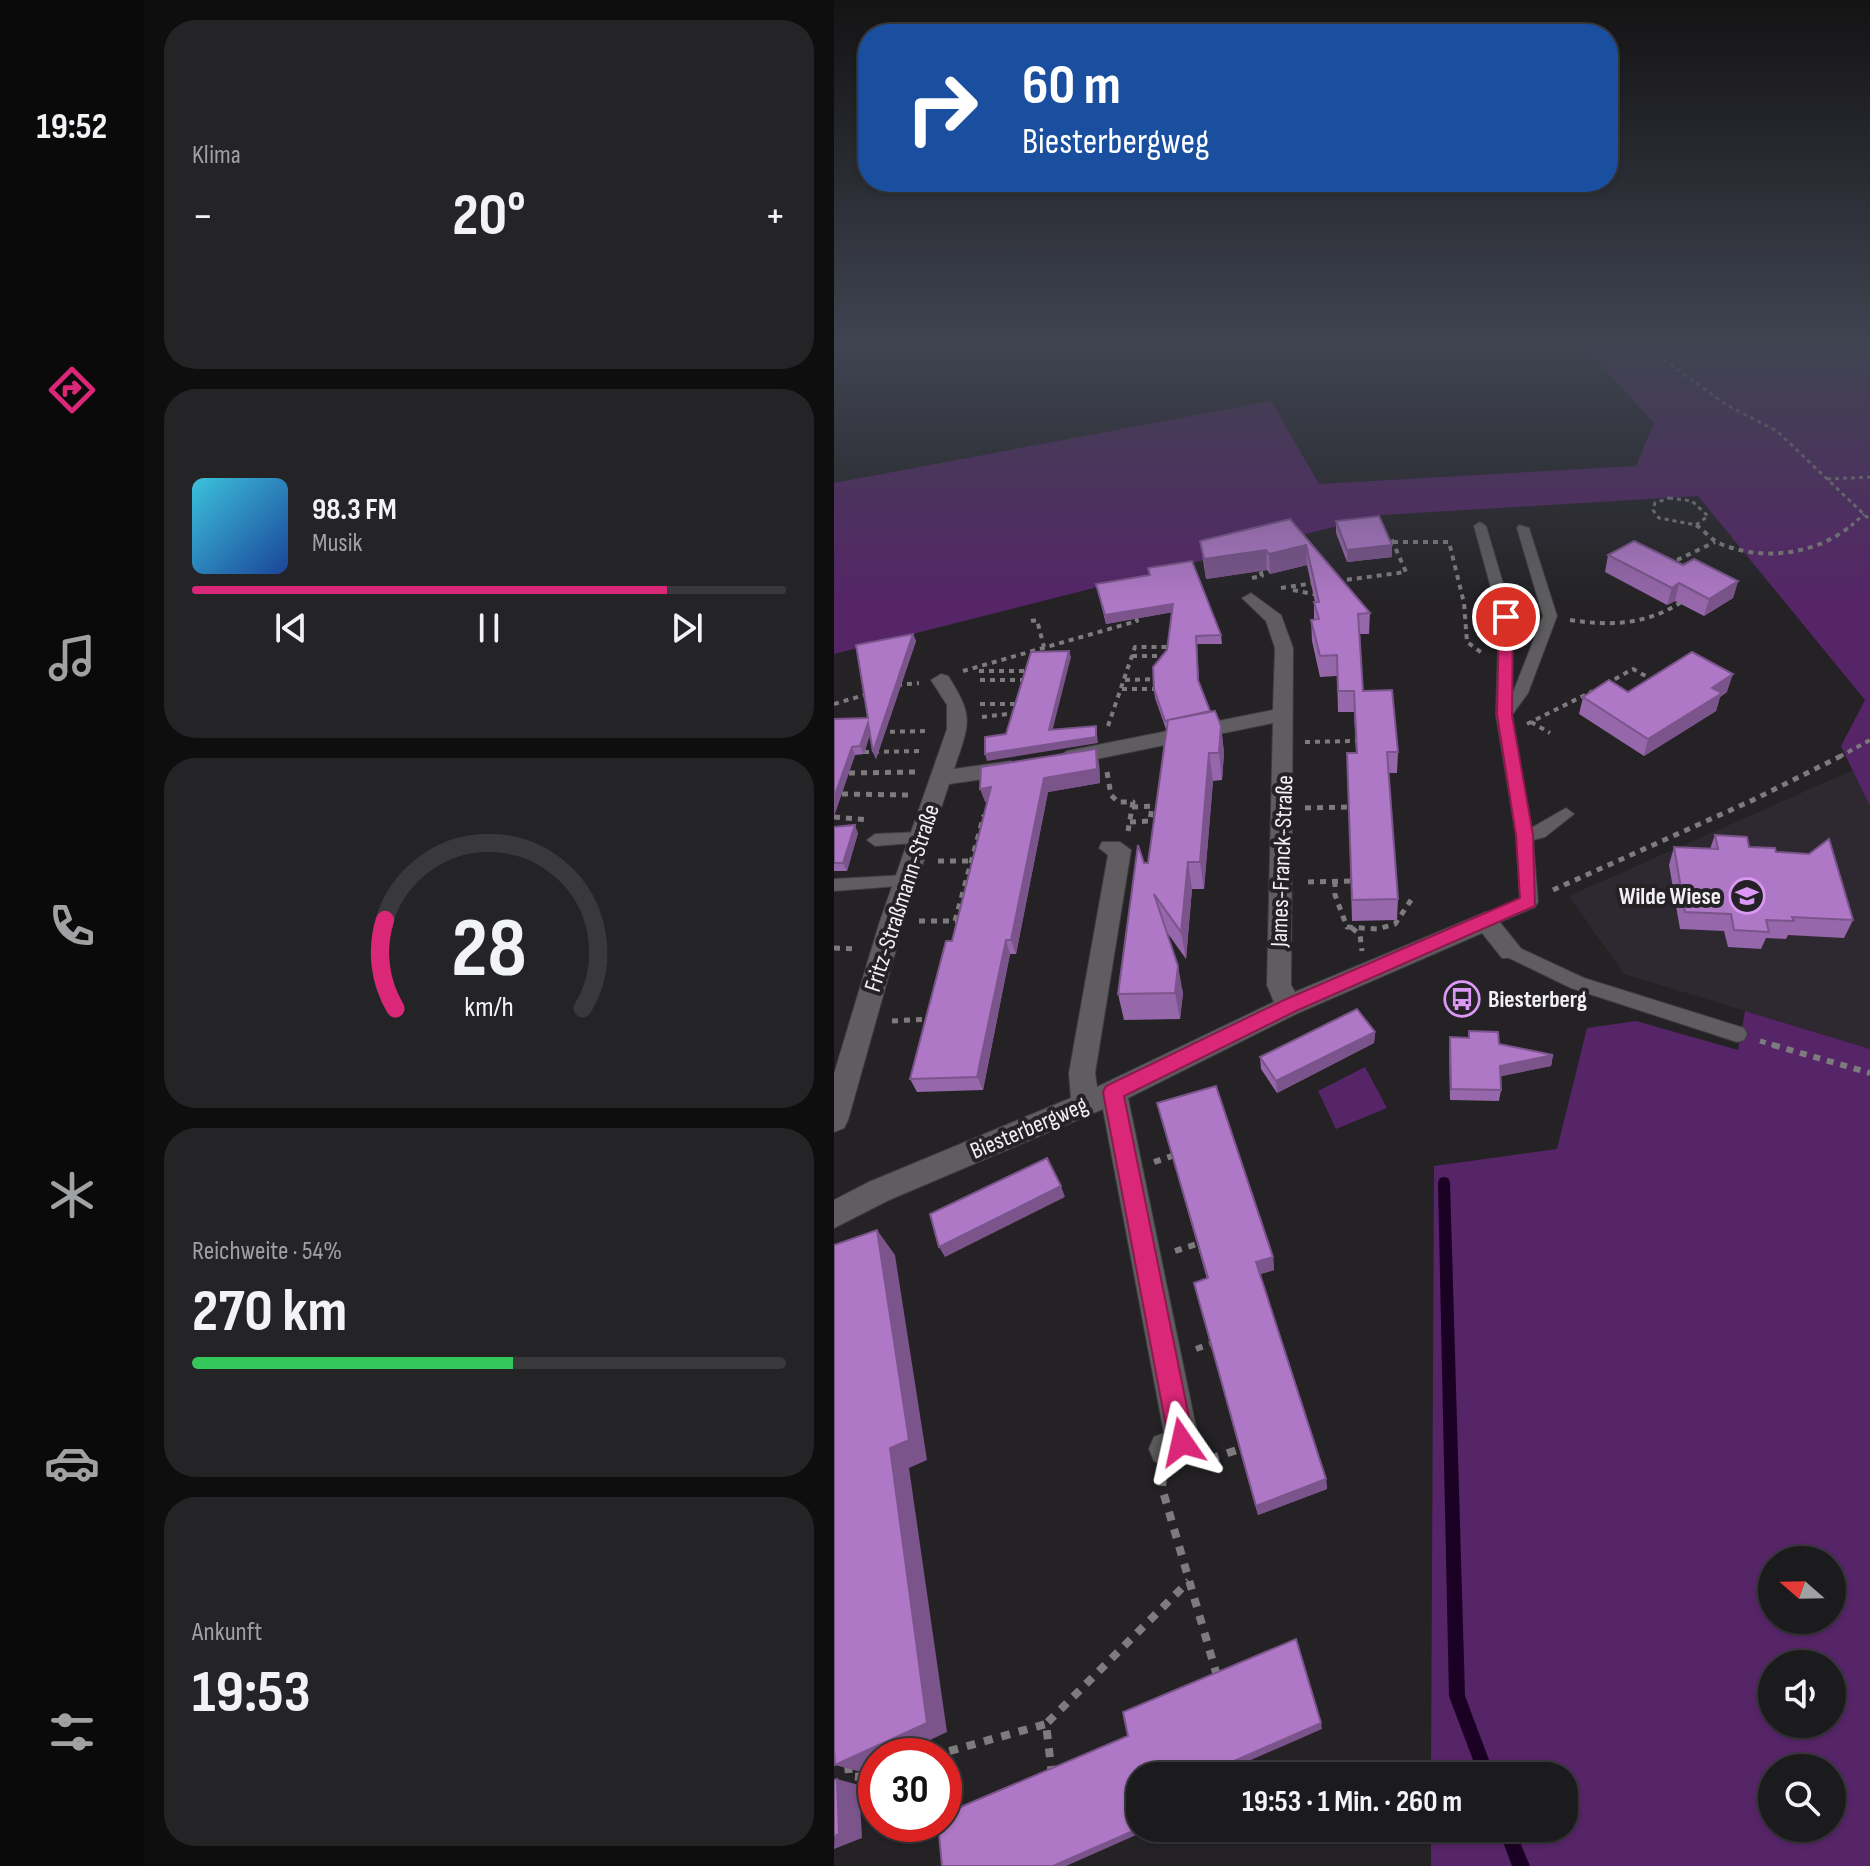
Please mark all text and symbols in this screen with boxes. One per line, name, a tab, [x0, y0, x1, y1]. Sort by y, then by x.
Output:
text: 60 m	[1022, 53, 1121, 120]
icon: right	[890, 56, 994, 160]
text: 19:52	[37, 106, 107, 149]
text: Biesterbergweg	[1022, 121, 1209, 164]
text: Klima	[192, 140, 241, 171]
text: 20°	[452, 180, 526, 252]
text: −	[192, 190, 214, 243]
text: +	[764, 190, 786, 243]
icon: directions	[44, 362, 100, 418]
text: 98.3 FM	[312, 492, 397, 528]
text: Musik	[312, 528, 362, 559]
pin	[1472, 583, 1540, 651]
icon: arrive	[1484, 595, 1528, 639]
icon: previous	[269, 606, 313, 650]
icon: pause	[467, 606, 511, 650]
icon: next	[665, 606, 709, 650]
icon: music	[44, 630, 100, 686]
street label: James-Franck-Straße	[1264, 774, 1299, 949]
street label: Fritz-Straßmann-Straße	[858, 801, 946, 995]
school or university icon: Wilde Wiese	[1728, 877, 1766, 915]
place label: Wilde Wiese	[1619, 882, 1721, 911]
icon: phone	[44, 898, 100, 954]
text: 28	[451, 900, 527, 1000]
bus stop icon: Biesterberg	[1443, 980, 1481, 1018]
place label: Biesterberg	[1488, 985, 1587, 1014]
text: km/h	[464, 990, 514, 1025]
street label: Biesterbergweg	[966, 1090, 1092, 1166]
icon: climate	[44, 1167, 100, 1223]
text: Reichweite · 54%	[192, 1236, 342, 1267]
text: 270 km	[192, 1276, 347, 1348]
position arrow	[1140, 1400, 1224, 1484]
icon: car	[44, 1435, 100, 1491]
north arrow	[1758, 1546, 1846, 1634]
map controls	[1758, 1546, 1846, 1842]
text: Ankunft	[192, 1617, 262, 1648]
button: sound	[1758, 1650, 1846, 1738]
text: 19:53	[192, 1657, 311, 1729]
icon: filters	[44, 1704, 100, 1760]
speed limit sign: 30	[858, 1738, 962, 1842]
button: search	[1758, 1754, 1846, 1842]
text: 19:53 · 1 Min. · 260 m	[1242, 1784, 1462, 1820]

